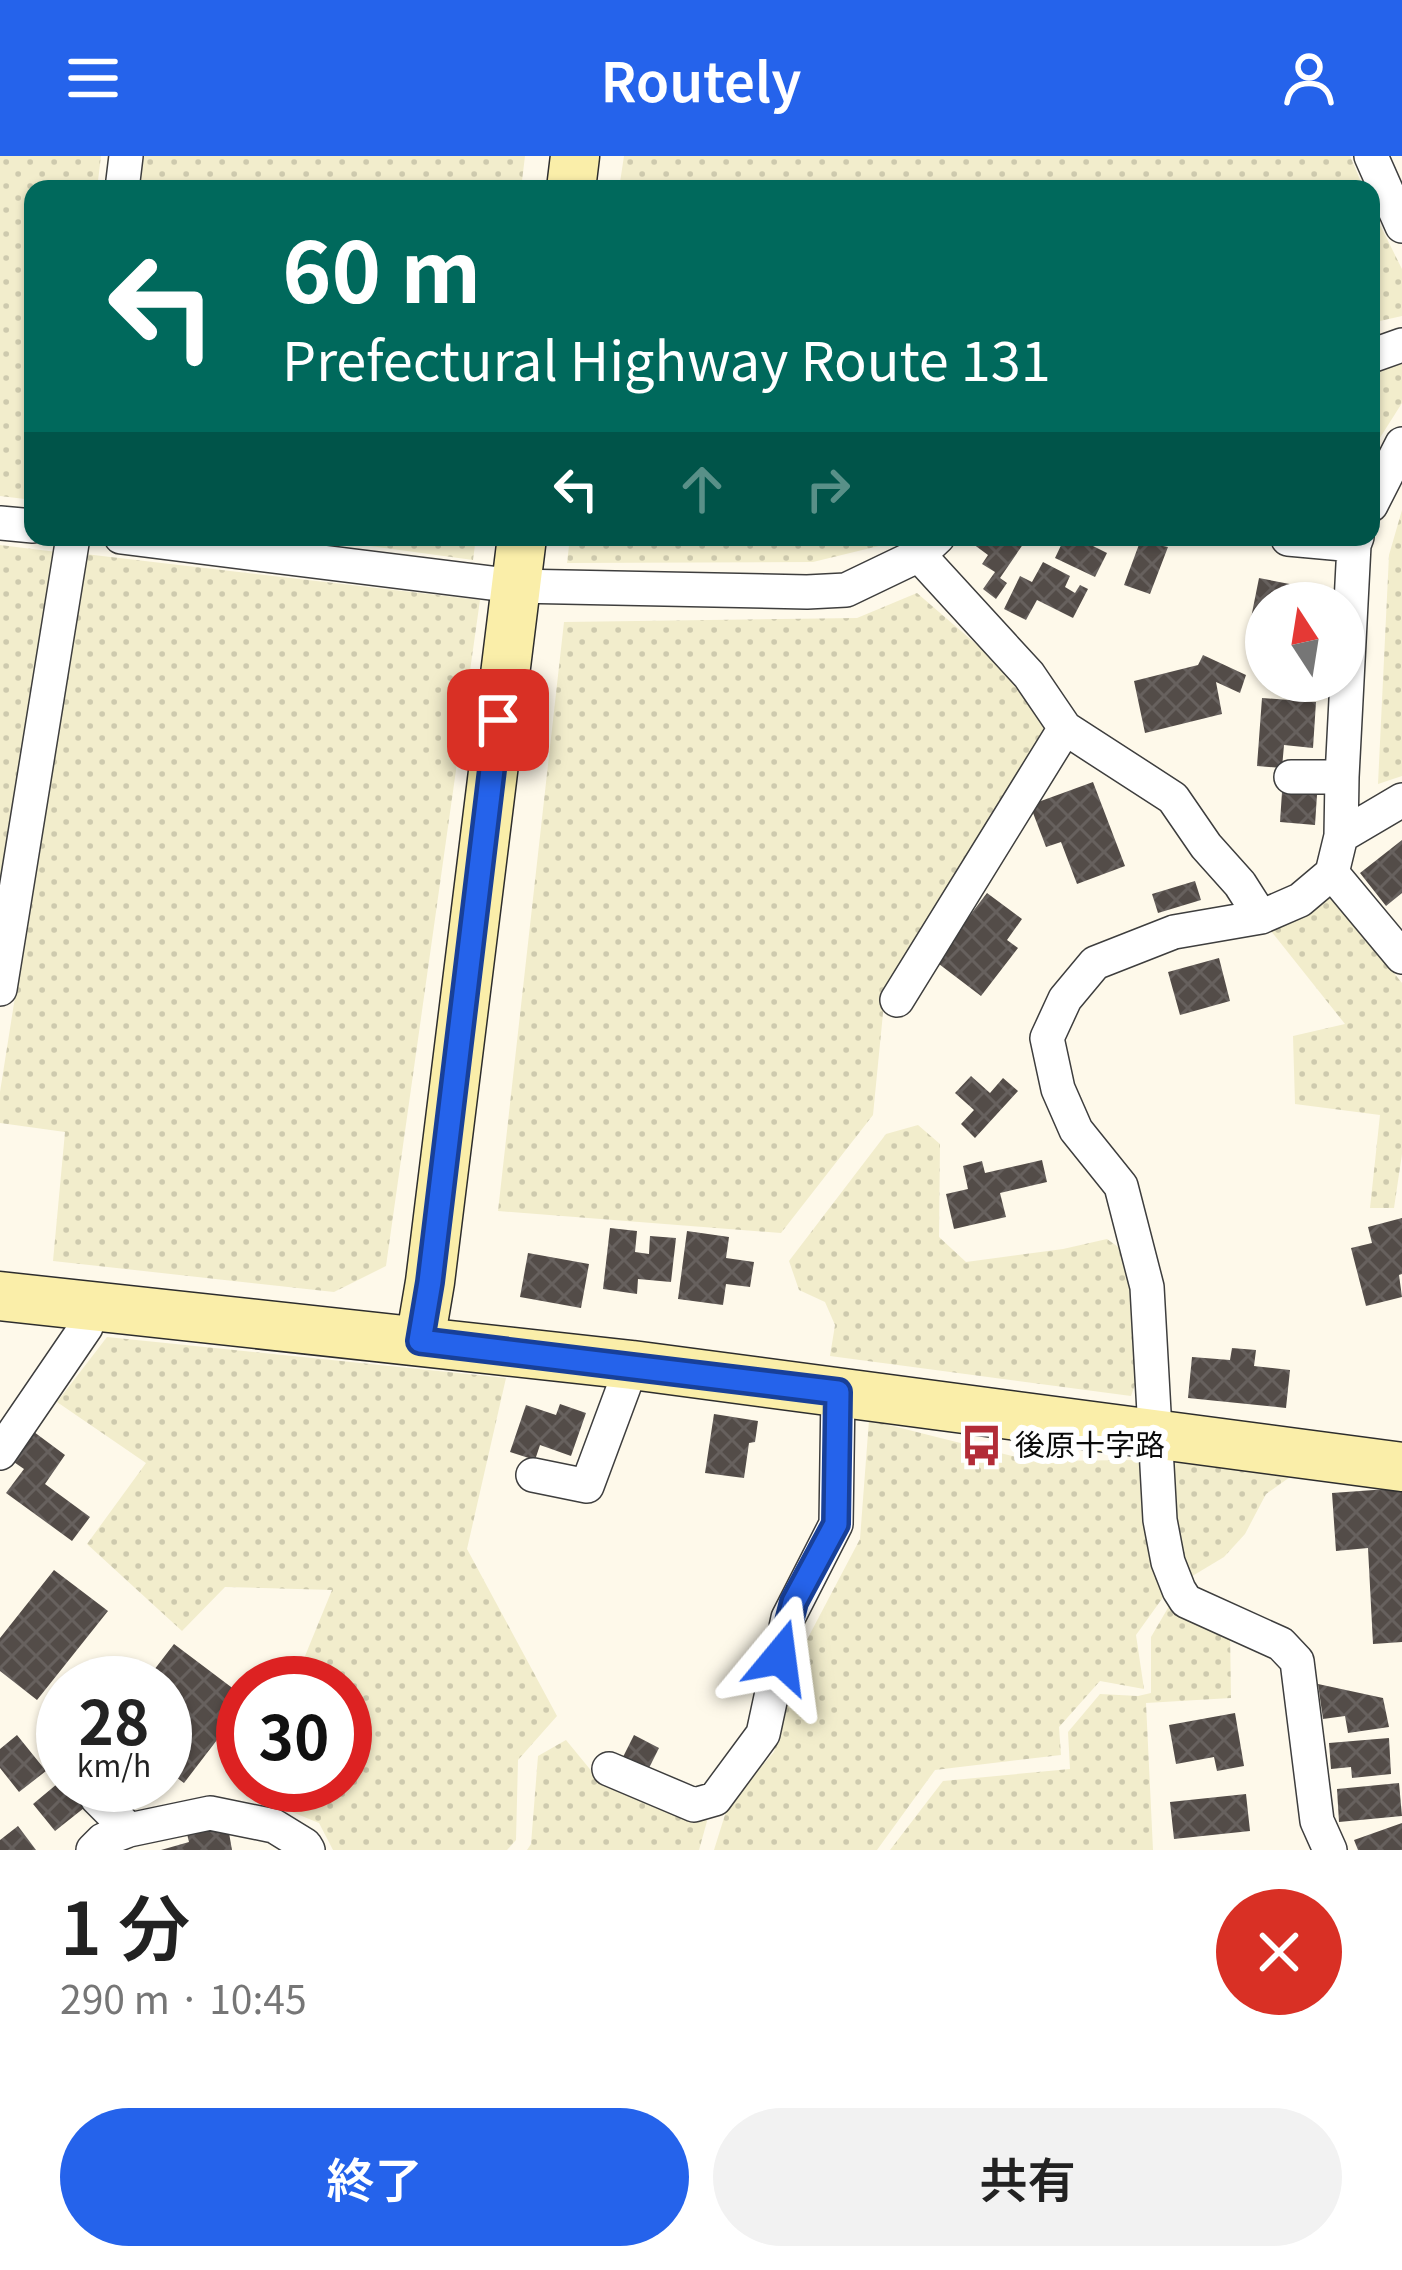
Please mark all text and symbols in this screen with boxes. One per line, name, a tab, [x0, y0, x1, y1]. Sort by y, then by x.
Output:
text: Routely	[600, 39, 802, 118]
icon: menu	[60, 45, 126, 111]
icon: person	[1276, 45, 1342, 111]
text: 60 m	[282, 206, 481, 327]
icon: left	[84, 228, 240, 384]
text: Prefectural Highway Route 131	[282, 318, 1051, 397]
icon: left	[543, 456, 609, 522]
icon: ahead	[669, 456, 735, 522]
icon: right	[795, 456, 861, 522]
north arrow	[1245, 582, 1365, 702]
map controls	[1245, 582, 1365, 702]
pin	[447, 669, 549, 771]
icon: arrive	[465, 687, 531, 753]
place label: 後原十字路	[1015, 1421, 1165, 1465]
bus stop icon: 後原十字路	[958, 1423, 1004, 1469]
position arrow	[717, 1594, 843, 1720]
speed limit sign: 30	[216, 1656, 372, 1812]
text: 28	[79, 1675, 149, 1762]
text: km/h	[77, 1742, 151, 1786]
text: 1 分	[60, 1871, 190, 1976]
button: close	[1216, 1889, 1342, 2015]
text: 290 m · 10:45	[60, 1969, 307, 2025]
button: 終了	[60, 2108, 689, 2246]
button: 共有	[713, 2108, 1342, 2246]

